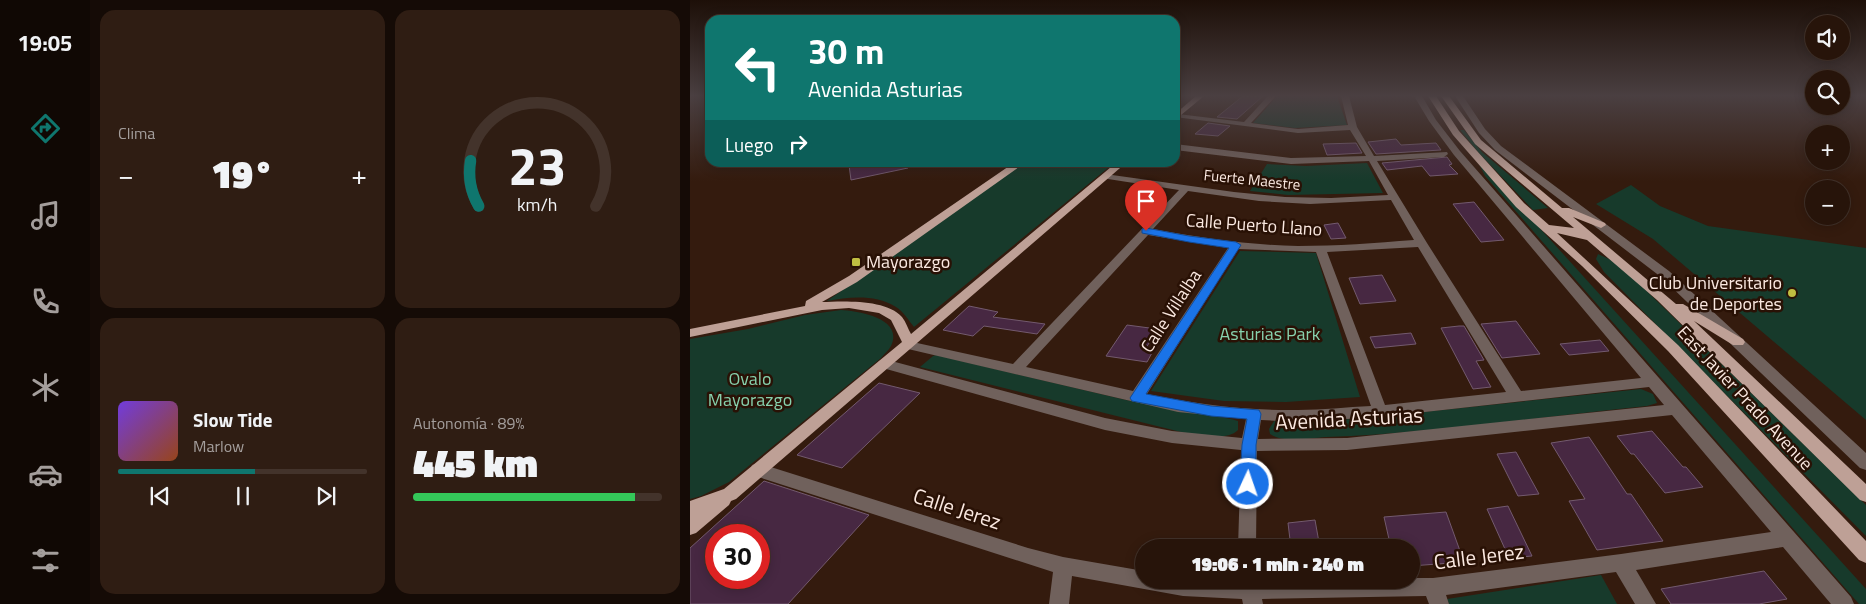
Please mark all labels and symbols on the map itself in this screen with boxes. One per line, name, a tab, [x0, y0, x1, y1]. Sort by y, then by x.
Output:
street label: Fuerte Maestre	[1203, 163, 1302, 196]
pin	[1125, 180, 1167, 231]
street label: Calle Puerto Llano	[1185, 206, 1323, 243]
place label: Mayorazgo	[866, 248, 950, 275]
marker: Mayorazgo	[850, 256, 862, 268]
street label: Calle Villalba	[1134, 264, 1208, 358]
place label: Club Universitario de Deportes	[1649, 269, 1782, 317]
marker: Club Universitario de Deportes	[1786, 287, 1798, 299]
street label: East Javier Prado Avenue	[1671, 319, 1820, 476]
park label: Asturias Park	[1220, 320, 1321, 347]
park label: Ovalo Mayorazgo	[708, 365, 792, 413]
street label: Avenida Asturias	[1274, 398, 1424, 438]
position arrow	[1221, 457, 1273, 509]
street label: Calle Jerez	[909, 479, 1005, 537]
speed limit sign: 30	[705, 524, 770, 589]
street label: Calle Jerez	[1432, 535, 1526, 577]

